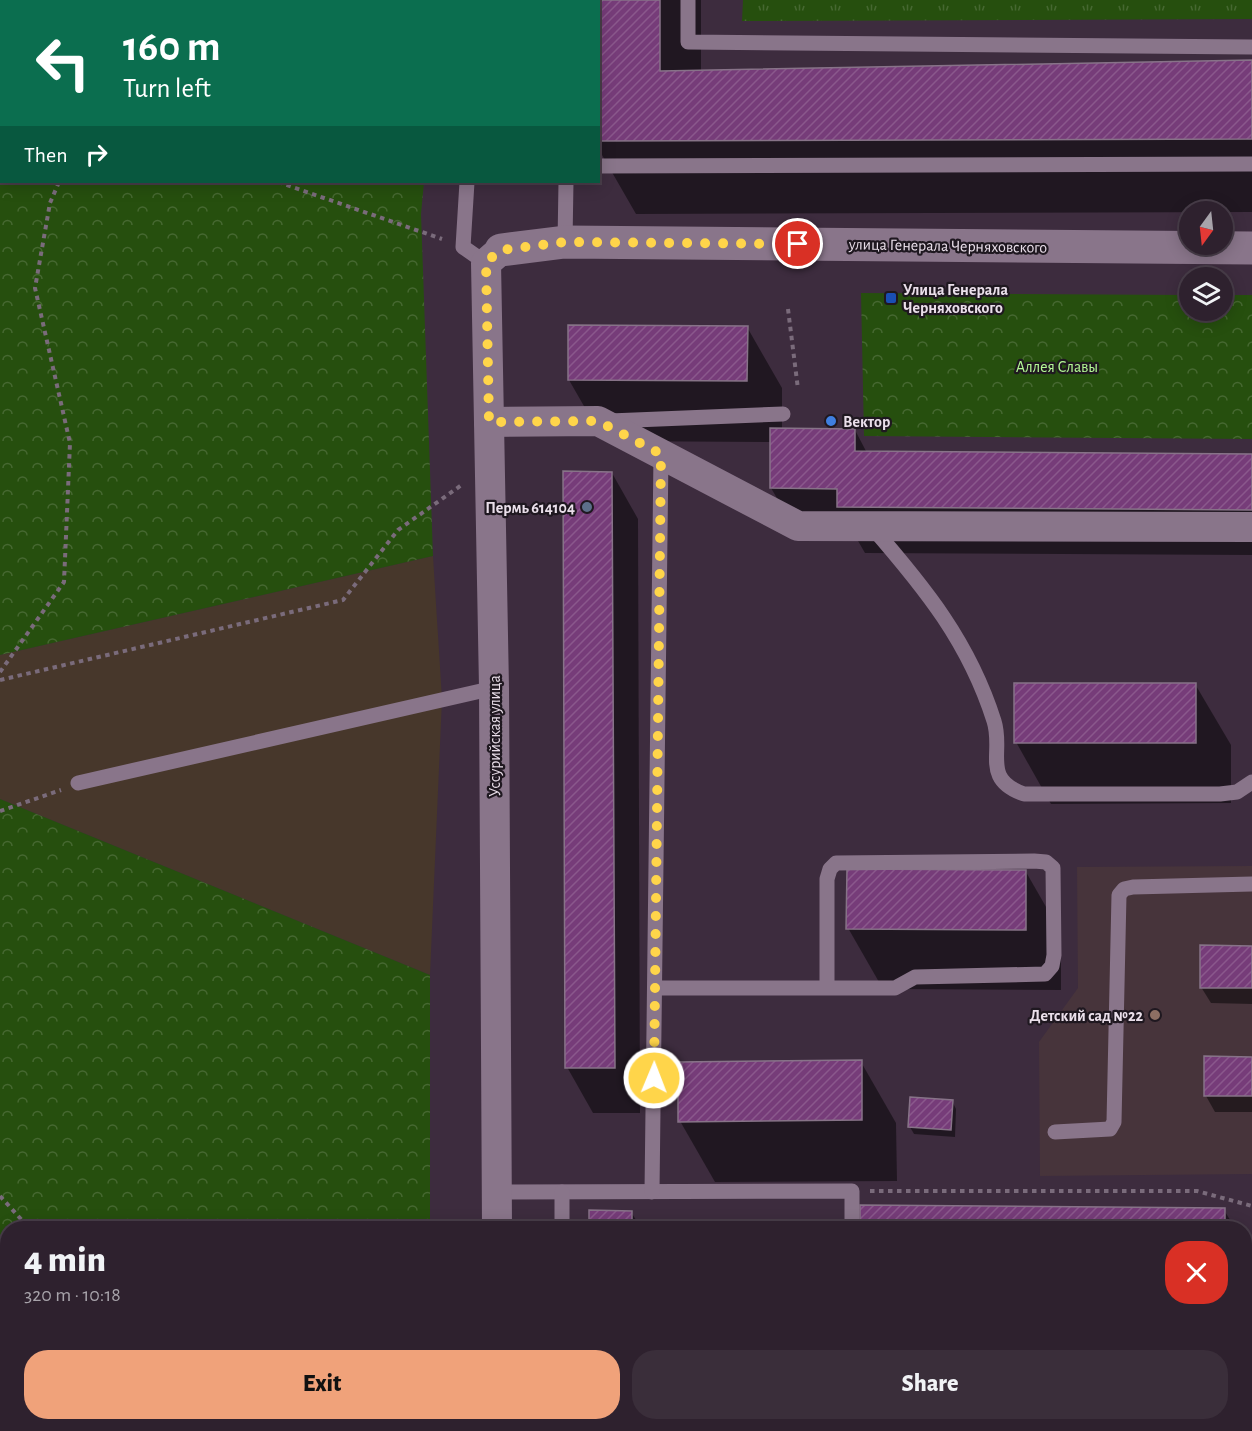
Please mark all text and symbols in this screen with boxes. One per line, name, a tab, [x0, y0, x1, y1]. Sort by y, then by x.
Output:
icon: left	[24, 24, 102, 102]
text: 160 m	[123, 26, 221, 68]
text: Turn left	[123, 75, 211, 102]
icon: right	[80, 138, 113, 171]
text: Then	[24, 144, 68, 166]
north arrow	[1179, 201, 1233, 255]
map controls	[1179, 201, 1233, 321]
pin	[772, 218, 823, 269]
icon: arrive	[781, 227, 814, 260]
street label: улица Генерала Черняховского	[848, 236, 1047, 257]
button: layers	[1179, 267, 1233, 321]
place label: Улица Генерала Черняховского	[903, 282, 1008, 316]
marker: Улица Генерала Черняховского	[884, 291, 898, 305]
park label: Аллея Славы	[1016, 359, 1098, 375]
marker: Вектор	[824, 414, 838, 428]
place label: Вектор	[843, 414, 890, 430]
place label: Пермь 614104	[485, 500, 575, 516]
marker: Пермь 614104	[580, 500, 594, 514]
street label: Уссурийская улица	[487, 675, 504, 797]
place label: Детский сад №22	[1029, 1008, 1143, 1024]
marker: Детский сад №22	[1148, 1008, 1162, 1022]
position arrow	[622, 1046, 686, 1110]
button: close	[1165, 1241, 1228, 1304]
text: 4 min	[24, 1242, 106, 1278]
text: 320 m · 10:18	[24, 1285, 121, 1305]
button: Exit	[24, 1350, 620, 1419]
button: Share	[632, 1350, 1228, 1419]

